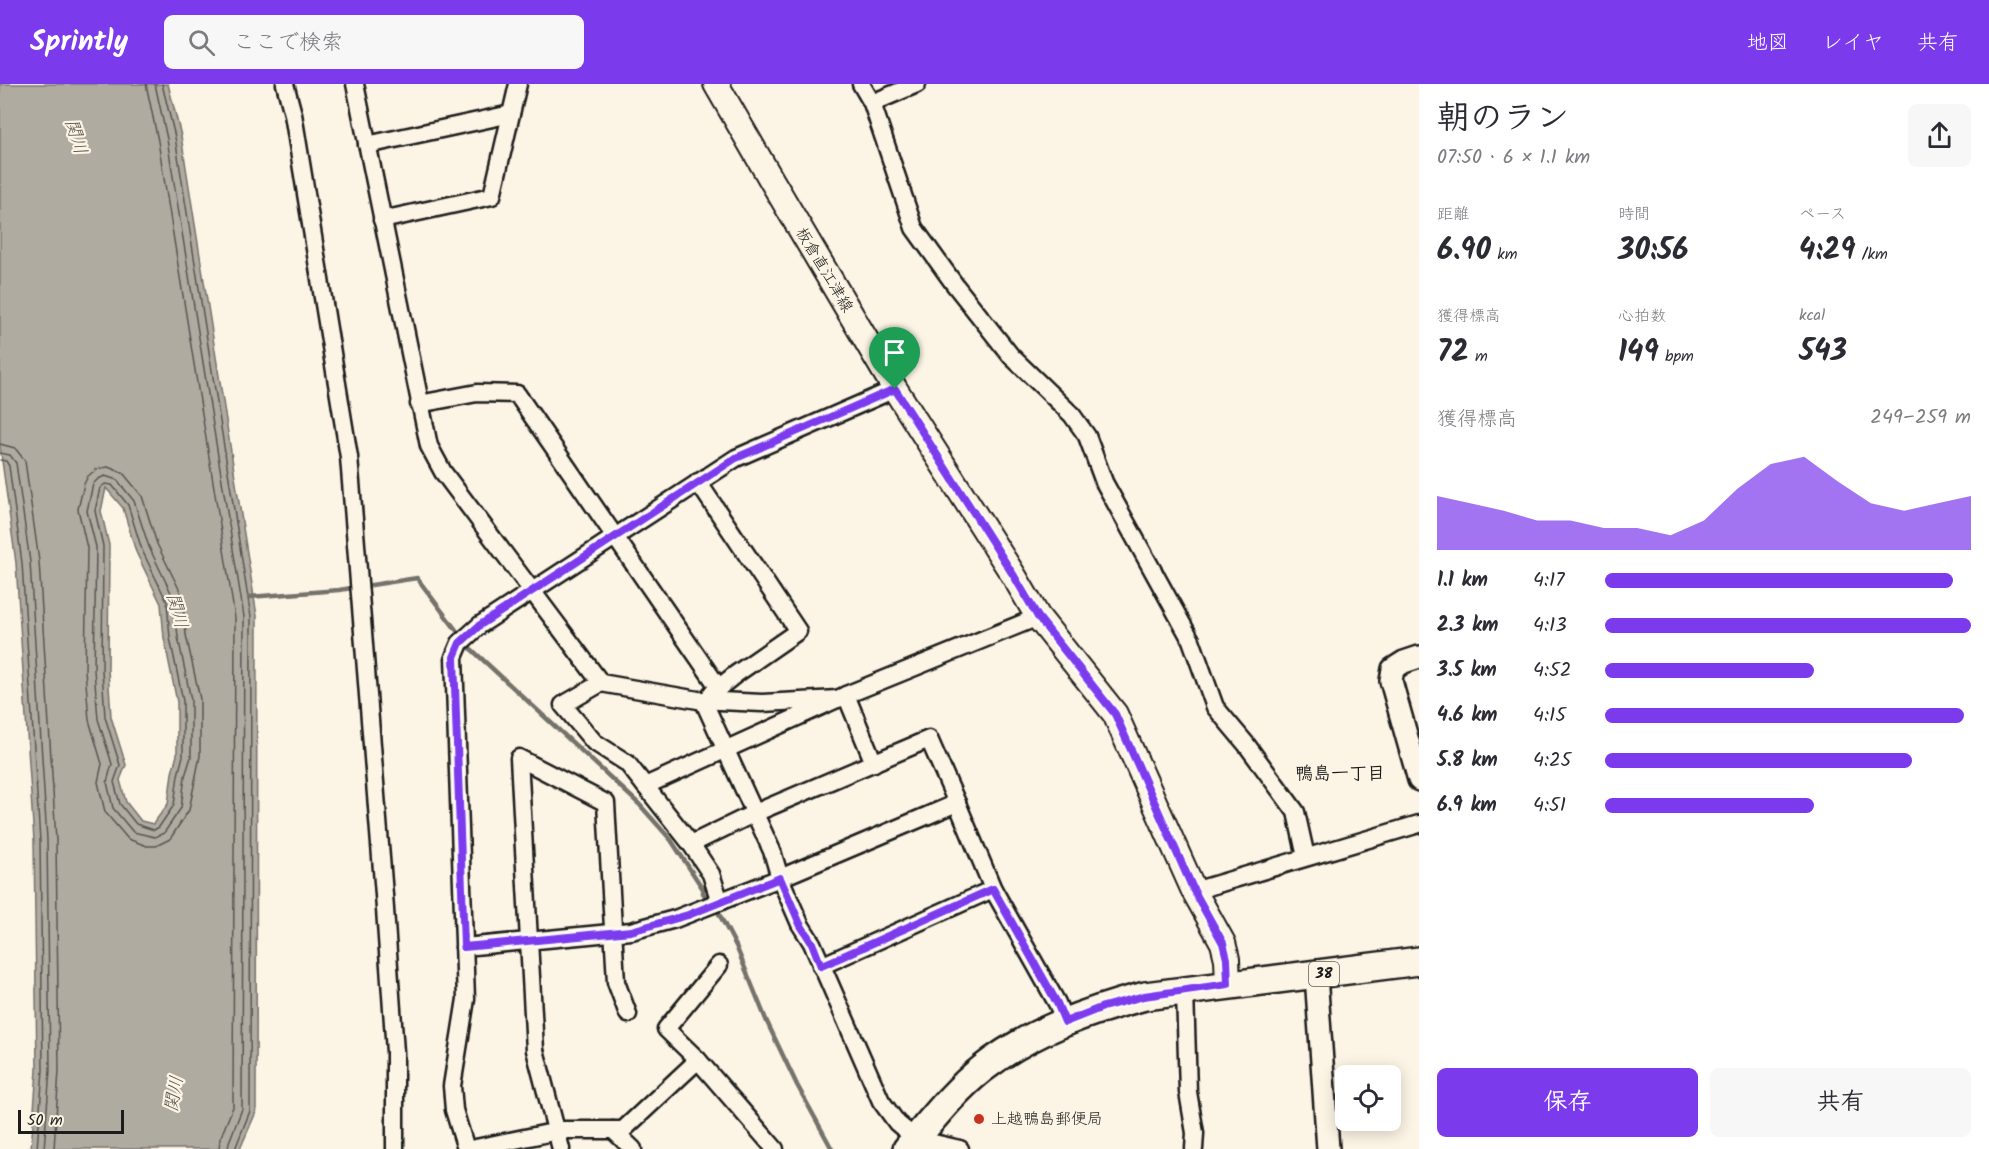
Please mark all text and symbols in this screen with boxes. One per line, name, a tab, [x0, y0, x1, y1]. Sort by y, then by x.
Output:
search box	[164, 15, 584, 69]
text: Sprintly	[30, 20, 128, 65]
icon: search	[185, 26, 218, 59]
text: ここで検索	[233, 26, 343, 61]
text: 地図	[1747, 27, 1789, 60]
text: レイヤ	[1822, 27, 1884, 60]
text: 共有	[1917, 27, 1959, 60]
text: 朝のラン	[1437, 93, 1569, 146]
button: share	[1908, 104, 1971, 167]
water label: 関川	[56, 116, 94, 158]
text: 07:50 · 6 × 1.1 km	[1437, 142, 1590, 174]
text: 距離	[1437, 202, 1469, 227]
text: 時間	[1618, 202, 1650, 227]
text: ペース	[1799, 202, 1846, 227]
street label: 板倉直江津線	[789, 222, 859, 318]
text: 6.90	[1437, 227, 1491, 275]
text: 30:56	[1618, 227, 1689, 275]
text: 4:29	[1799, 227, 1855, 275]
text: km	[1491, 242, 1518, 267]
text: /km	[1855, 242, 1888, 267]
text: kcal	[1799, 303, 1825, 328]
text: 獲得標高	[1437, 304, 1501, 329]
text: 心拍数	[1618, 304, 1666, 329]
pin	[869, 327, 920, 389]
text: 543	[1799, 328, 1847, 376]
text: 72	[1437, 329, 1469, 377]
text: 149	[1618, 329, 1659, 377]
icon: arrive	[878, 336, 911, 369]
text: m	[1469, 344, 1488, 369]
text: bpm	[1659, 344, 1694, 369]
text: 249–259 m	[1870, 402, 1971, 434]
text: 獲得標高	[1437, 404, 1517, 436]
text: 1.1 km	[1437, 565, 1488, 597]
text: 4:17	[1533, 565, 1564, 597]
water label: 関川	[157, 590, 195, 632]
text: 2.3 km	[1437, 610, 1498, 642]
text: 4:13	[1533, 610, 1567, 642]
text: 3.5 km	[1437, 655, 1497, 687]
text: 4:52	[1533, 655, 1571, 687]
text: 4.6 km	[1437, 700, 1497, 732]
text: 4:15	[1533, 700, 1566, 732]
text: 5.8 km	[1437, 745, 1498, 777]
text: 4:25	[1533, 745, 1571, 777]
district label: 鴨島一丁目	[1295, 760, 1385, 789]
text: 6.9 km	[1437, 790, 1497, 822]
text: 4:51	[1533, 790, 1566, 822]
road number: 38	[1309, 962, 1339, 986]
map controls	[1335, 1065, 1401, 1131]
button: locate	[1335, 1065, 1401, 1131]
button: 保存	[1437, 1068, 1698, 1137]
button: 共有	[1710, 1068, 1971, 1137]
water label: 関川	[158, 1074, 192, 1114]
scale bar	[18, 1107, 124, 1134]
place label: 上越鴨島郵便局	[991, 1107, 1103, 1132]
text: 50 m	[27, 1108, 63, 1133]
marker: 上越鴨島郵便局	[972, 1112, 986, 1126]

